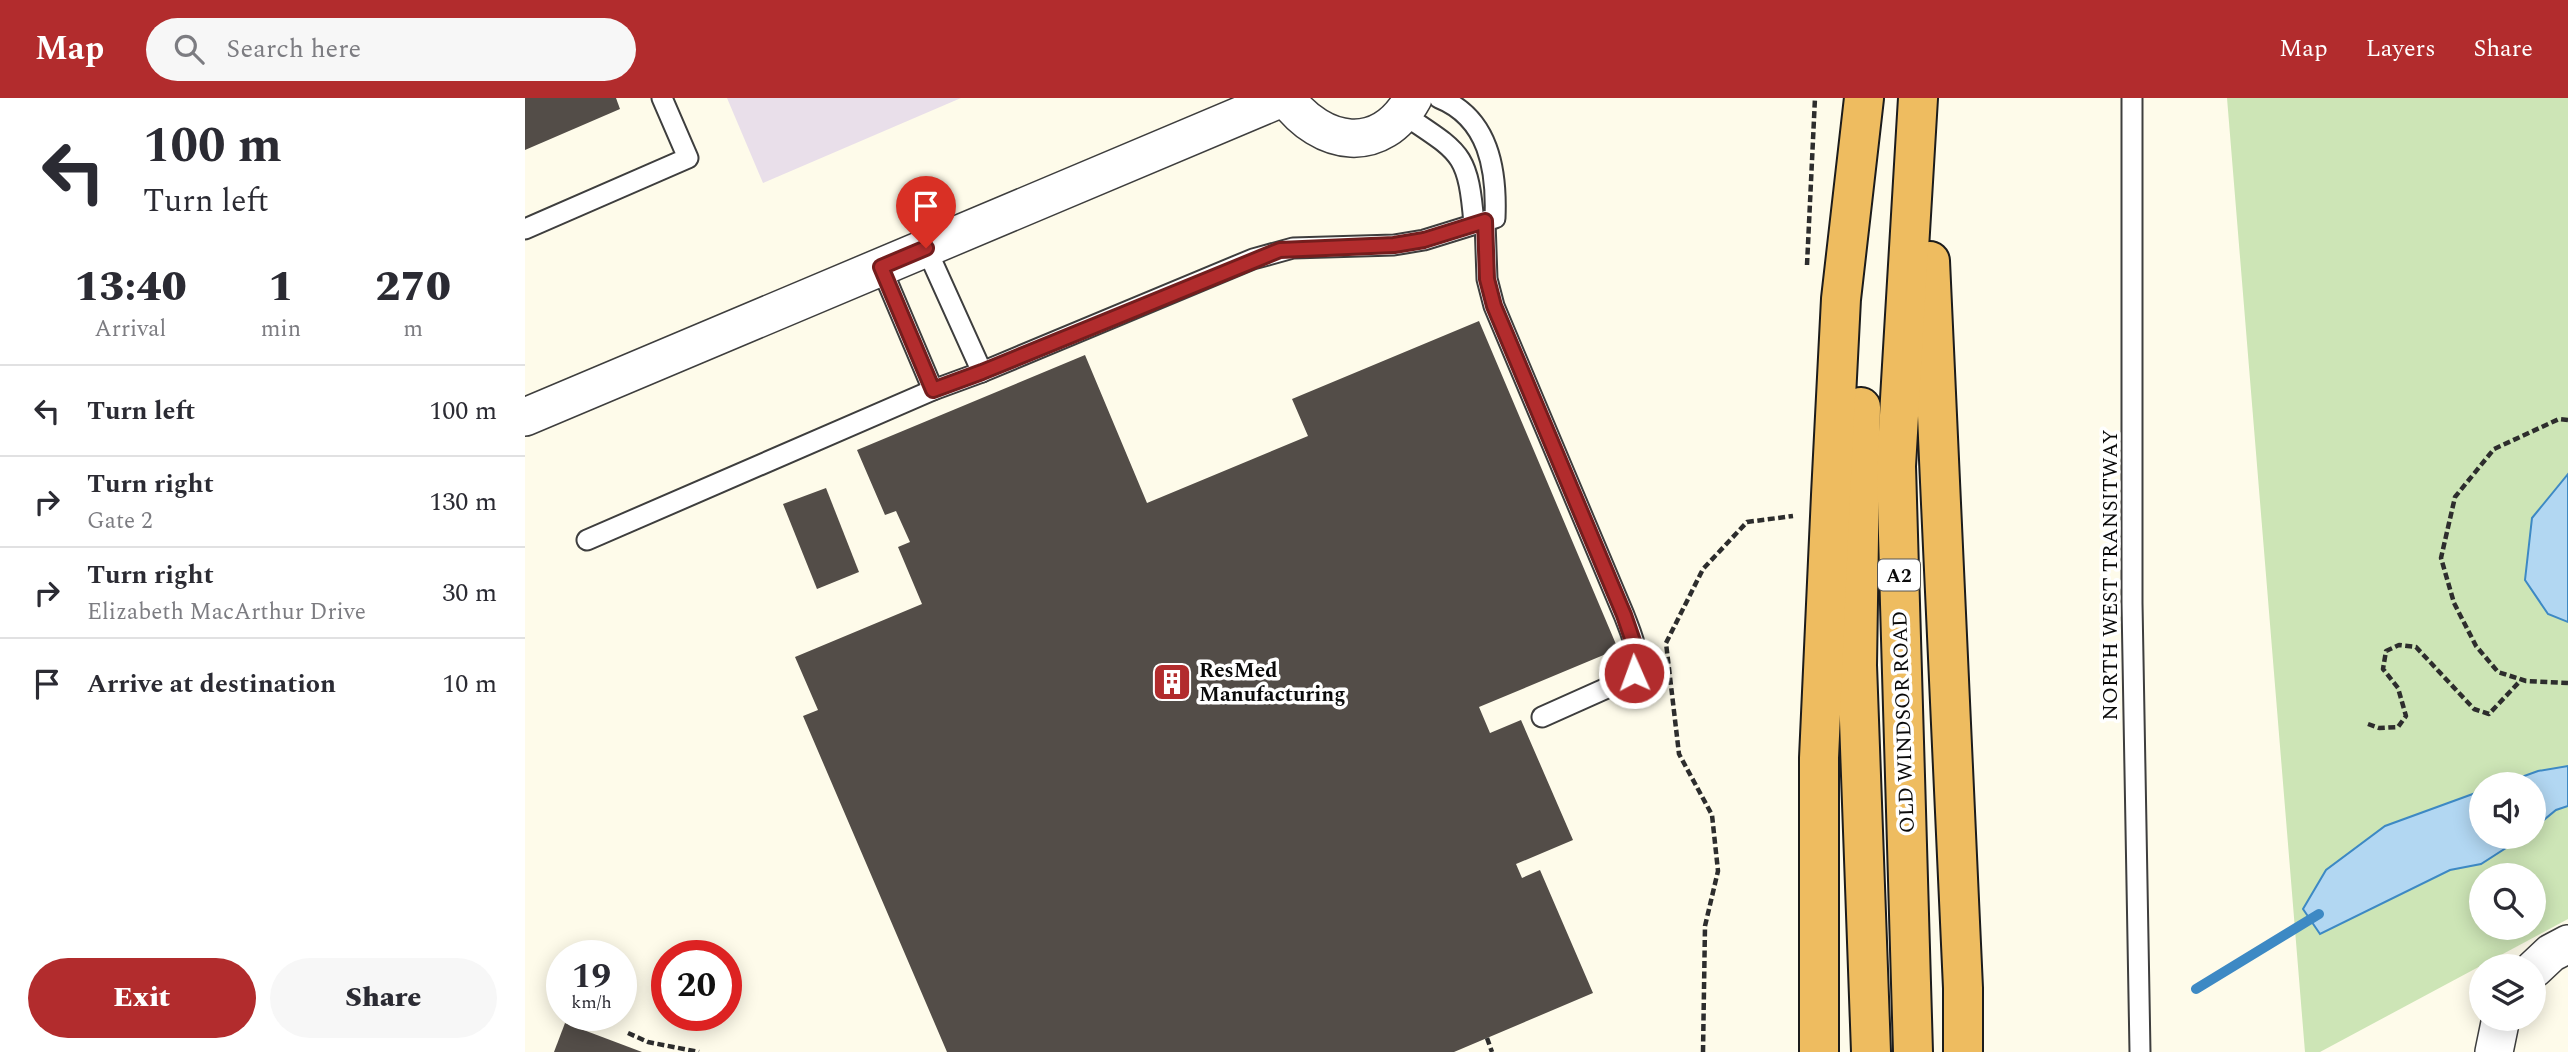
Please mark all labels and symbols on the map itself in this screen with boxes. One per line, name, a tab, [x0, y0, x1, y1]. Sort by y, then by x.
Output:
pin	[896, 176, 956, 248]
street label: NORTH WEST TRANSITWAY	[2095, 429, 2127, 721]
road number: A2	[1878, 560, 1920, 590]
street label: OLD WINDSOR ROAD	[1884, 610, 1924, 834]
position arrow	[1597, 636, 1671, 710]
place label: ResMed Manufacturing	[1199, 655, 1346, 711]
building icon: ResMed Manufacturing	[1151, 661, 1193, 703]
speed limit sign: 20	[651, 940, 742, 1031]

